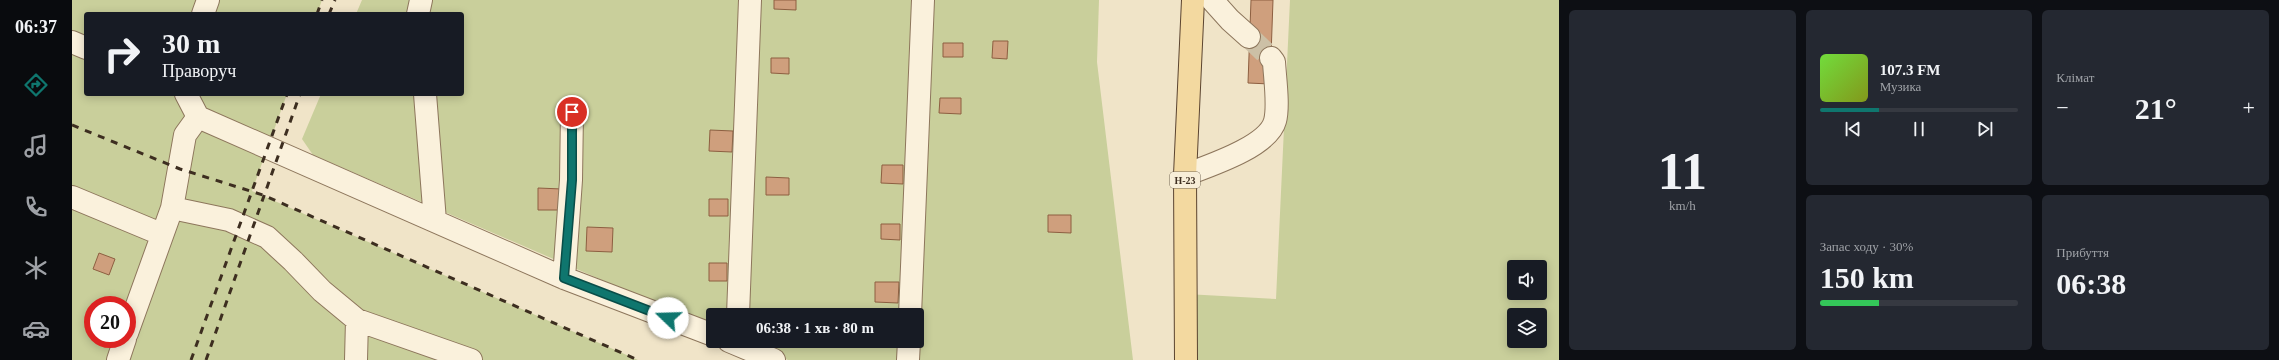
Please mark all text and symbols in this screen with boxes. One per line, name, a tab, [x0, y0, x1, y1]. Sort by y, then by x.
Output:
text: 06:37	[15, 17, 57, 37]
icon: right	[96, 28, 148, 80]
text: 30 m	[162, 28, 220, 59]
text: Праворуч	[162, 61, 236, 81]
text: 107.3 FM	[1880, 62, 1940, 78]
text: Клімат	[2056, 70, 2094, 85]
icon: directions	[22, 71, 50, 99]
text: Музика	[1880, 79, 1921, 94]
text: 21°	[2135, 92, 2177, 125]
pin	[555, 95, 589, 129]
text: −	[2056, 95, 2069, 120]
text: +	[2243, 95, 2255, 120]
icon: arrive	[561, 101, 583, 123]
icon: previous	[1842, 118, 1864, 140]
icon: pause	[1908, 118, 1930, 140]
icon: next	[1974, 118, 1996, 140]
icon: music	[22, 132, 50, 160]
text: 11	[1658, 143, 1707, 200]
road number: Н-23	[1170, 172, 1200, 188]
icon: phone	[22, 193, 50, 221]
text: km/h	[1669, 198, 1696, 213]
text: Запас ходу · 30%	[1820, 239, 1913, 254]
text: Прибуття	[2056, 245, 2109, 260]
icon: climate	[22, 254, 50, 282]
map controls	[1507, 260, 1547, 348]
button: sound	[1507, 260, 1547, 300]
text: 150 km	[1820, 261, 1914, 294]
text: 06:38	[2056, 267, 2126, 300]
speed limit sign: 20	[84, 296, 136, 348]
position arrow	[647, 297, 689, 339]
button: layers	[1507, 308, 1547, 348]
icon: car	[22, 315, 50, 343]
text: 06:38 · 1 хв · 80 m	[756, 320, 874, 336]

